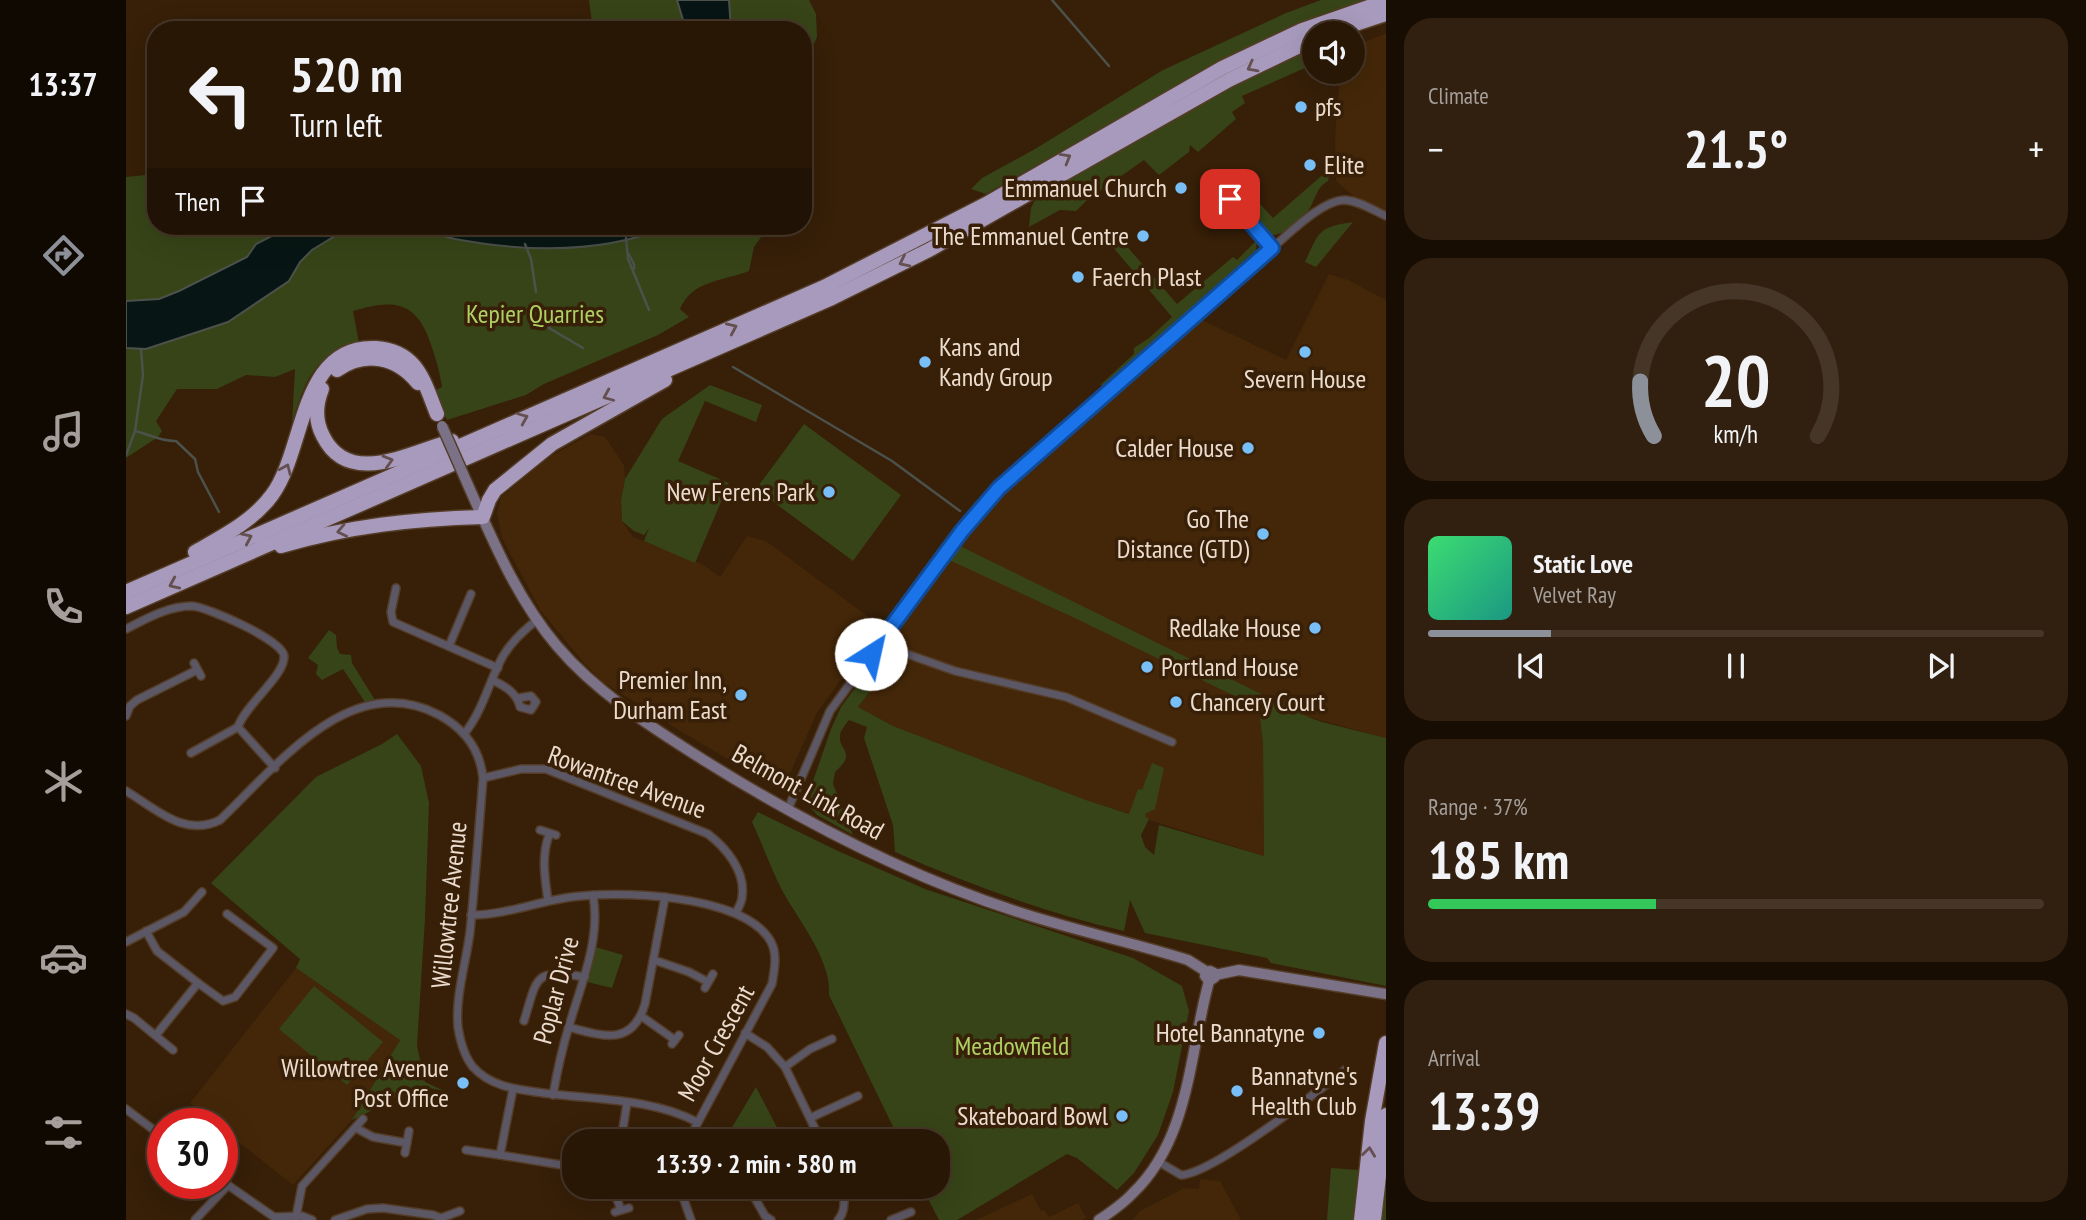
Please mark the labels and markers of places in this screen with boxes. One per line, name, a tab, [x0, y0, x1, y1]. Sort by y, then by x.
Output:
place label: pfs	[1315, 90, 1342, 123]
marker: pfs	[1293, 99, 1309, 115]
place label: Elite	[1324, 148, 1365, 181]
marker: Elite	[1302, 157, 1318, 173]
pin	[1200, 169, 1260, 229]
place label: Emmanuel Church	[1004, 171, 1167, 204]
marker: Emmanuel Church	[1173, 180, 1189, 196]
place label: The Emmanuel Centre	[931, 219, 1129, 252]
marker: The Emmanuel Centre	[1135, 228, 1151, 244]
place label: Faerch Plast	[1092, 260, 1201, 293]
marker: Faerch Plast	[1070, 269, 1086, 285]
place label: Kans and Kandy Group	[939, 330, 1053, 393]
marker: Severn House	[1297, 344, 1313, 360]
marker: Kans and Kandy Group	[917, 354, 933, 370]
place label: Severn House	[1244, 362, 1366, 395]
place label: Calder House	[1115, 431, 1234, 464]
marker: Calder House	[1240, 440, 1256, 456]
place label: New Ferens Park	[666, 475, 815, 508]
marker: New Ferens Park	[821, 484, 837, 500]
place label: Go The Distance (GTD)	[1117, 502, 1249, 565]
marker: Go The Distance (GTD)	[1255, 526, 1271, 542]
place label: Redlake House	[1169, 611, 1301, 644]
marker: Redlake House	[1307, 620, 1323, 636]
place label: Portland House	[1161, 650, 1299, 683]
marker: Portland House	[1139, 659, 1155, 675]
place label: Premier Inn, Durham East	[613, 663, 727, 726]
place label: Chancery Court	[1190, 685, 1325, 718]
marker: Premier Inn, Durham East	[733, 687, 749, 703]
marker: Chancery Court	[1168, 694, 1184, 710]
place label: Hotel Bannatyne	[1156, 1016, 1305, 1049]
marker: Hotel Bannatyne	[1311, 1025, 1327, 1041]
place label: Willowtree Avenue Post Office	[281, 1051, 449, 1114]
place label: Bannatyne's Health Club	[1251, 1059, 1358, 1122]
marker: Willowtree Avenue Post Office	[455, 1075, 471, 1091]
marker: Bannatyne's Health Club	[1229, 1083, 1245, 1099]
place label: Skateboard Bowl	[957, 1099, 1108, 1132]
marker: Skateboard Bowl	[1114, 1108, 1130, 1124]

